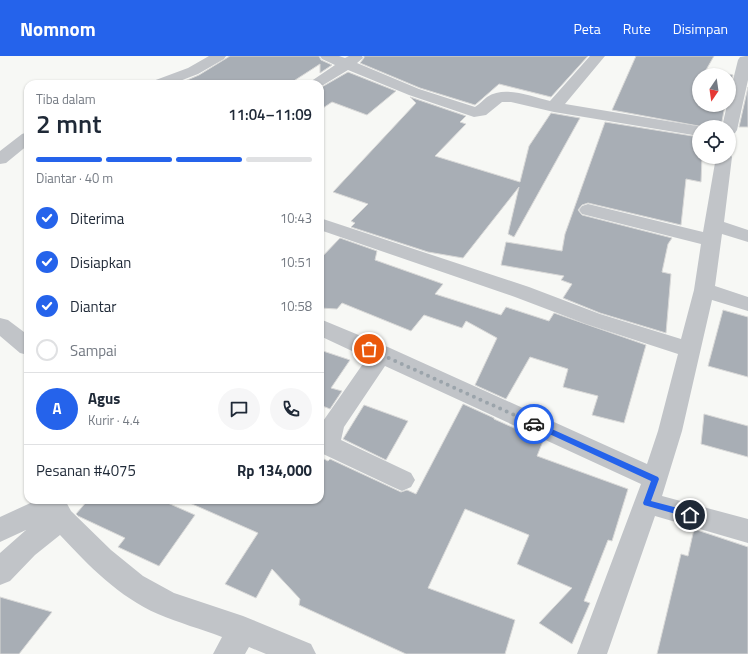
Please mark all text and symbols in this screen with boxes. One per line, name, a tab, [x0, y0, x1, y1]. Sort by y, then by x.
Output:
text: Nomnom	[20, 14, 96, 43]
text: Peta	[574, 18, 601, 39]
text: Rute	[623, 18, 651, 39]
text: Disimpan	[673, 18, 728, 39]
north arrow	[692, 68, 736, 112]
map controls	[692, 68, 736, 164]
text: Tiba dalam	[36, 89, 96, 109]
text: 11:04–11:09	[228, 103, 312, 126]
text: 2 mnt	[36, 104, 102, 143]
button: locate	[692, 120, 736, 164]
text: Diantar · 40 m	[36, 168, 113, 188]
icon: check	[36, 207, 58, 229]
text: Diterima	[70, 207, 124, 230]
text: 10:43	[280, 208, 312, 228]
icon: check	[36, 251, 58, 273]
text: Disiapkan	[70, 251, 131, 274]
text: 10:51	[280, 252, 312, 272]
icon: check	[36, 295, 58, 317]
text: Diantar	[70, 295, 116, 318]
text: 10:58	[280, 296, 312, 316]
pin	[352, 332, 386, 366]
icon: bag	[358, 338, 380, 360]
text: Sampai	[70, 339, 117, 362]
text: Agus	[88, 387, 120, 410]
button: chat	[218, 388, 260, 430]
button: phone	[270, 388, 312, 430]
text: A	[52, 397, 62, 420]
courier	[514, 404, 554, 444]
text: Kurir · 4.4	[88, 410, 140, 430]
icon: car	[523, 413, 545, 435]
text: Pesanan #4075	[36, 459, 136, 482]
text: Rp 134,000	[237, 459, 312, 482]
pin	[673, 498, 707, 532]
icon: home	[679, 504, 701, 526]

